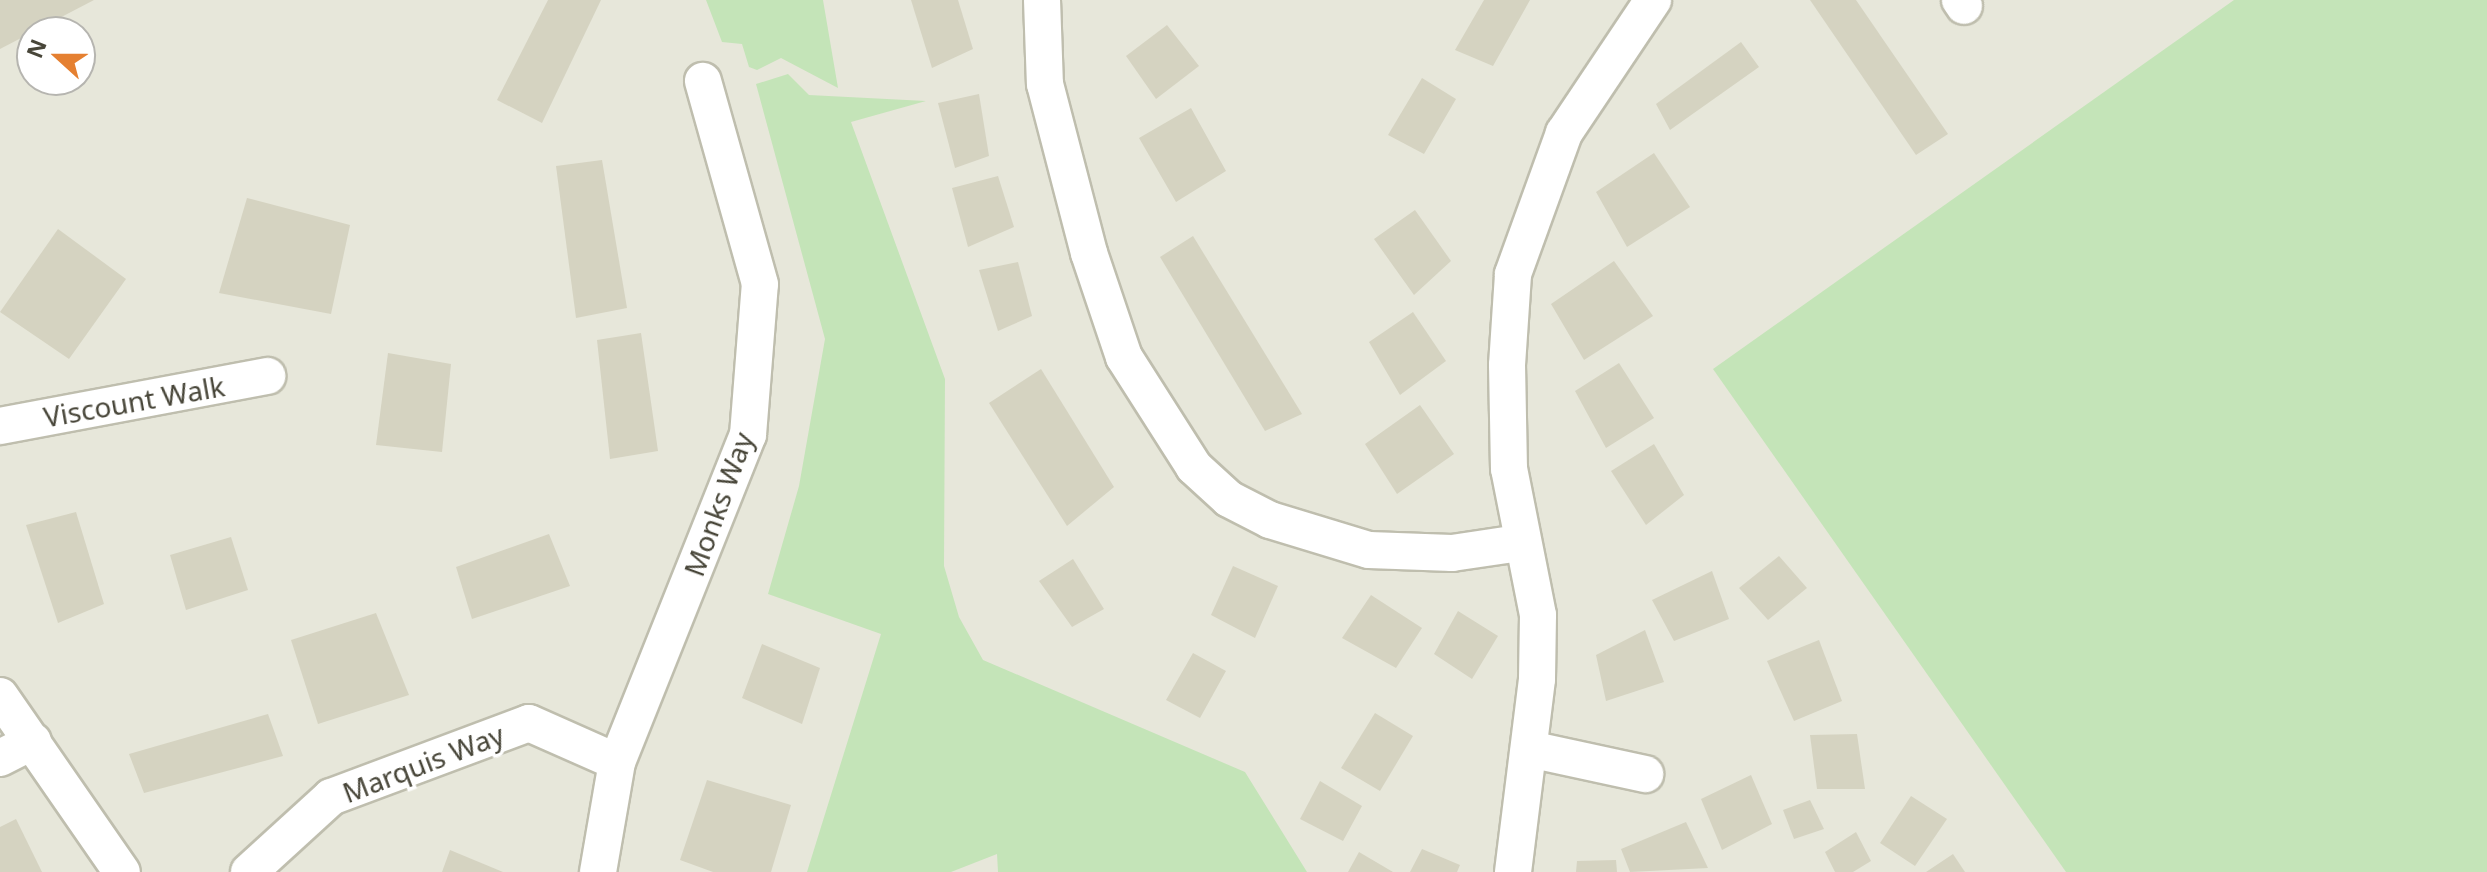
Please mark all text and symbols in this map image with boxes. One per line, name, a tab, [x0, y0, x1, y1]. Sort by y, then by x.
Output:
north arrow	[16, 16, 96, 96]
text: N	[18, 34, 53, 62]
street label: Viscount Walk	[41, 369, 227, 433]
street label: Monks Way	[676, 427, 760, 581]
street label: Marquis Way	[338, 717, 508, 809]

